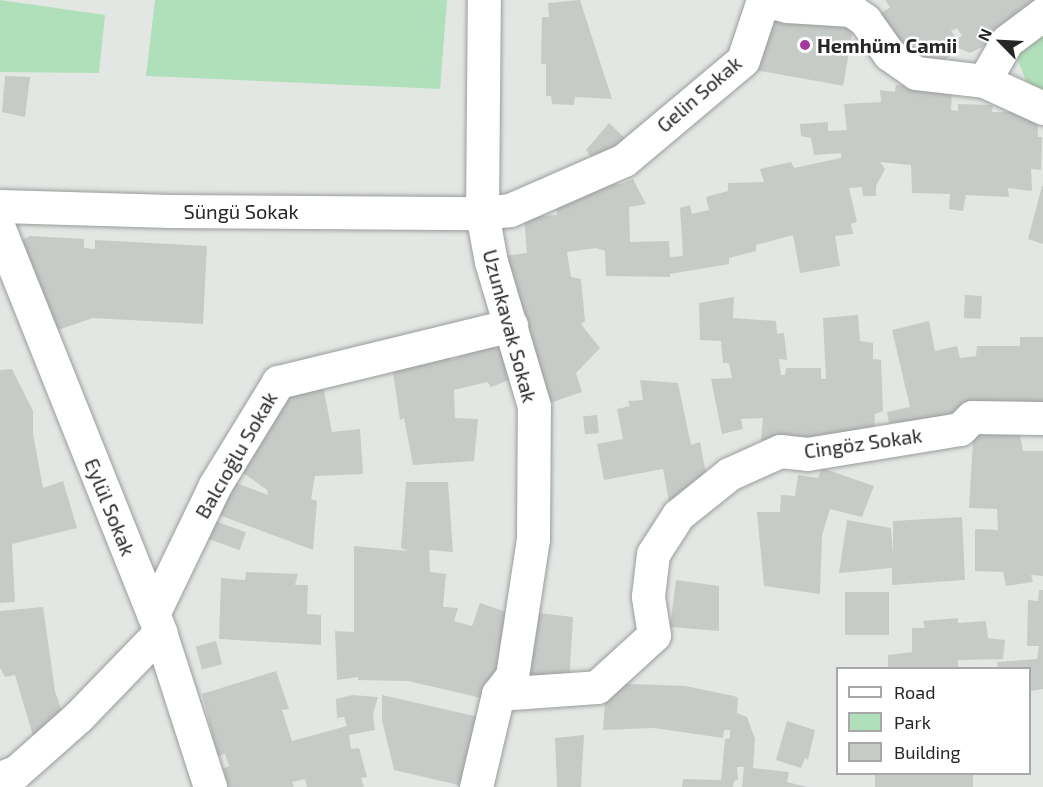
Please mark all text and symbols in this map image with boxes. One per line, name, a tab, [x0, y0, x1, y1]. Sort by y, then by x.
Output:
north arrow	[971, 12, 1031, 72]
text: N	[973, 25, 995, 44]
place label: Hemhüm Camii	[817, 33, 957, 57]
marker: Hemhüm Camii	[798, 38, 812, 52]
street label: Gelin Sokak	[652, 51, 746, 137]
street label: Süngü Sokak	[183, 199, 299, 223]
street label: Uzunkavak Sokak	[478, 247, 542, 405]
street label: Balcıoğlu Sokak	[190, 387, 282, 523]
street label: Cingöz Sokak	[802, 423, 924, 463]
street label: Eylül Sokak	[79, 455, 141, 559]
legend	[836, 667, 1031, 775]
text: Road	[894, 681, 935, 703]
text: Park	[894, 711, 931, 733]
text: Building	[894, 741, 961, 763]

